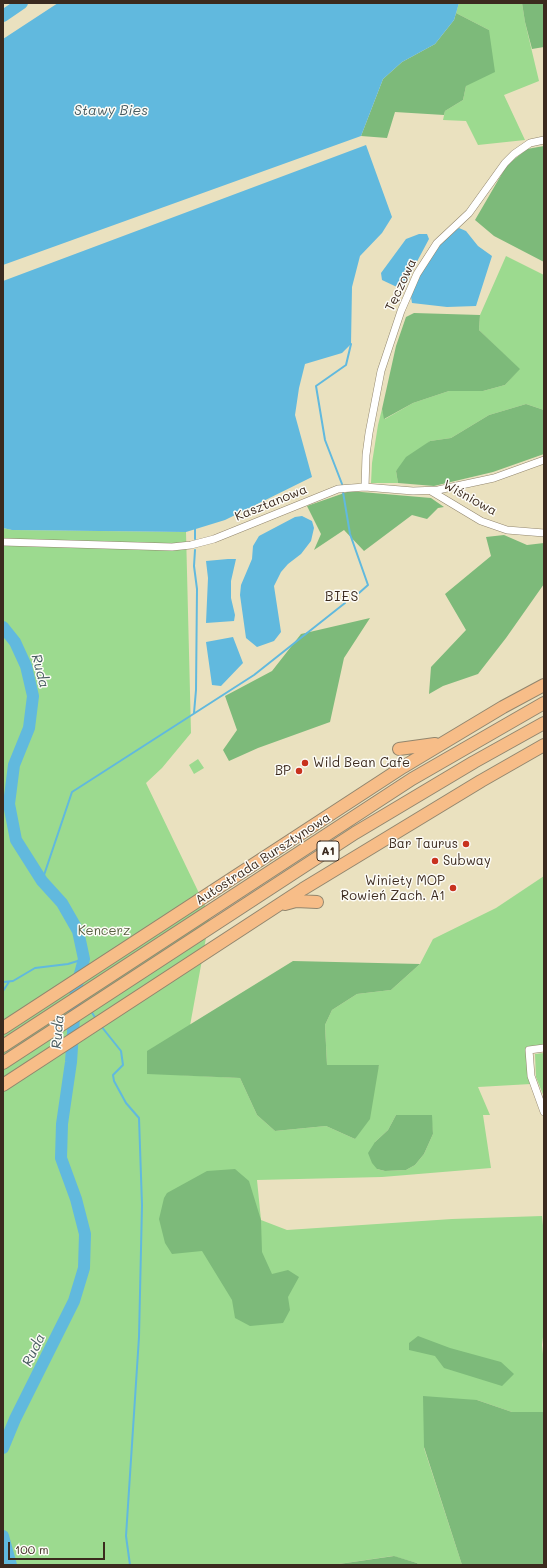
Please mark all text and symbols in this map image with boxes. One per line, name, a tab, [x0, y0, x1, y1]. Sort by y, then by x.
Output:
water label: Stawy Bies	[74, 103, 148, 119]
street label: Tęczowa	[382, 256, 420, 314]
street label: Wiśniowa	[441, 477, 499, 519]
street label: Kasztanowa	[233, 481, 309, 525]
district label: BIES	[325, 589, 359, 605]
water label: Ruda	[27, 652, 53, 690]
place label: Wild Bean Cafe	[313, 755, 410, 771]
marker: Wild Bean Cafe	[300, 758, 310, 768]
place label: BP	[275, 763, 291, 779]
marker: BP	[294, 766, 304, 776]
street label: Autostrada Bursztynowa	[193, 810, 333, 908]
place label: Bar Taurus	[389, 836, 458, 852]
marker: Bar Taurus	[461, 839, 471, 849]
road number: A1	[317, 841, 339, 861]
place label: Subway	[443, 853, 491, 869]
marker: Subway	[430, 856, 440, 866]
place label: Winiety MOP Rowień Zach. A1	[341, 873, 445, 904]
marker: Winiety MOP Rowień Zach. A1	[448, 883, 458, 893]
park label: Kencerz	[78, 923, 130, 939]
water label: Ruda	[48, 1014, 68, 1050]
water label: Ruda	[19, 1331, 49, 1369]
scale bar	[10, 1534, 107, 1560]
text: 100 m	[15, 1541, 49, 1557]

